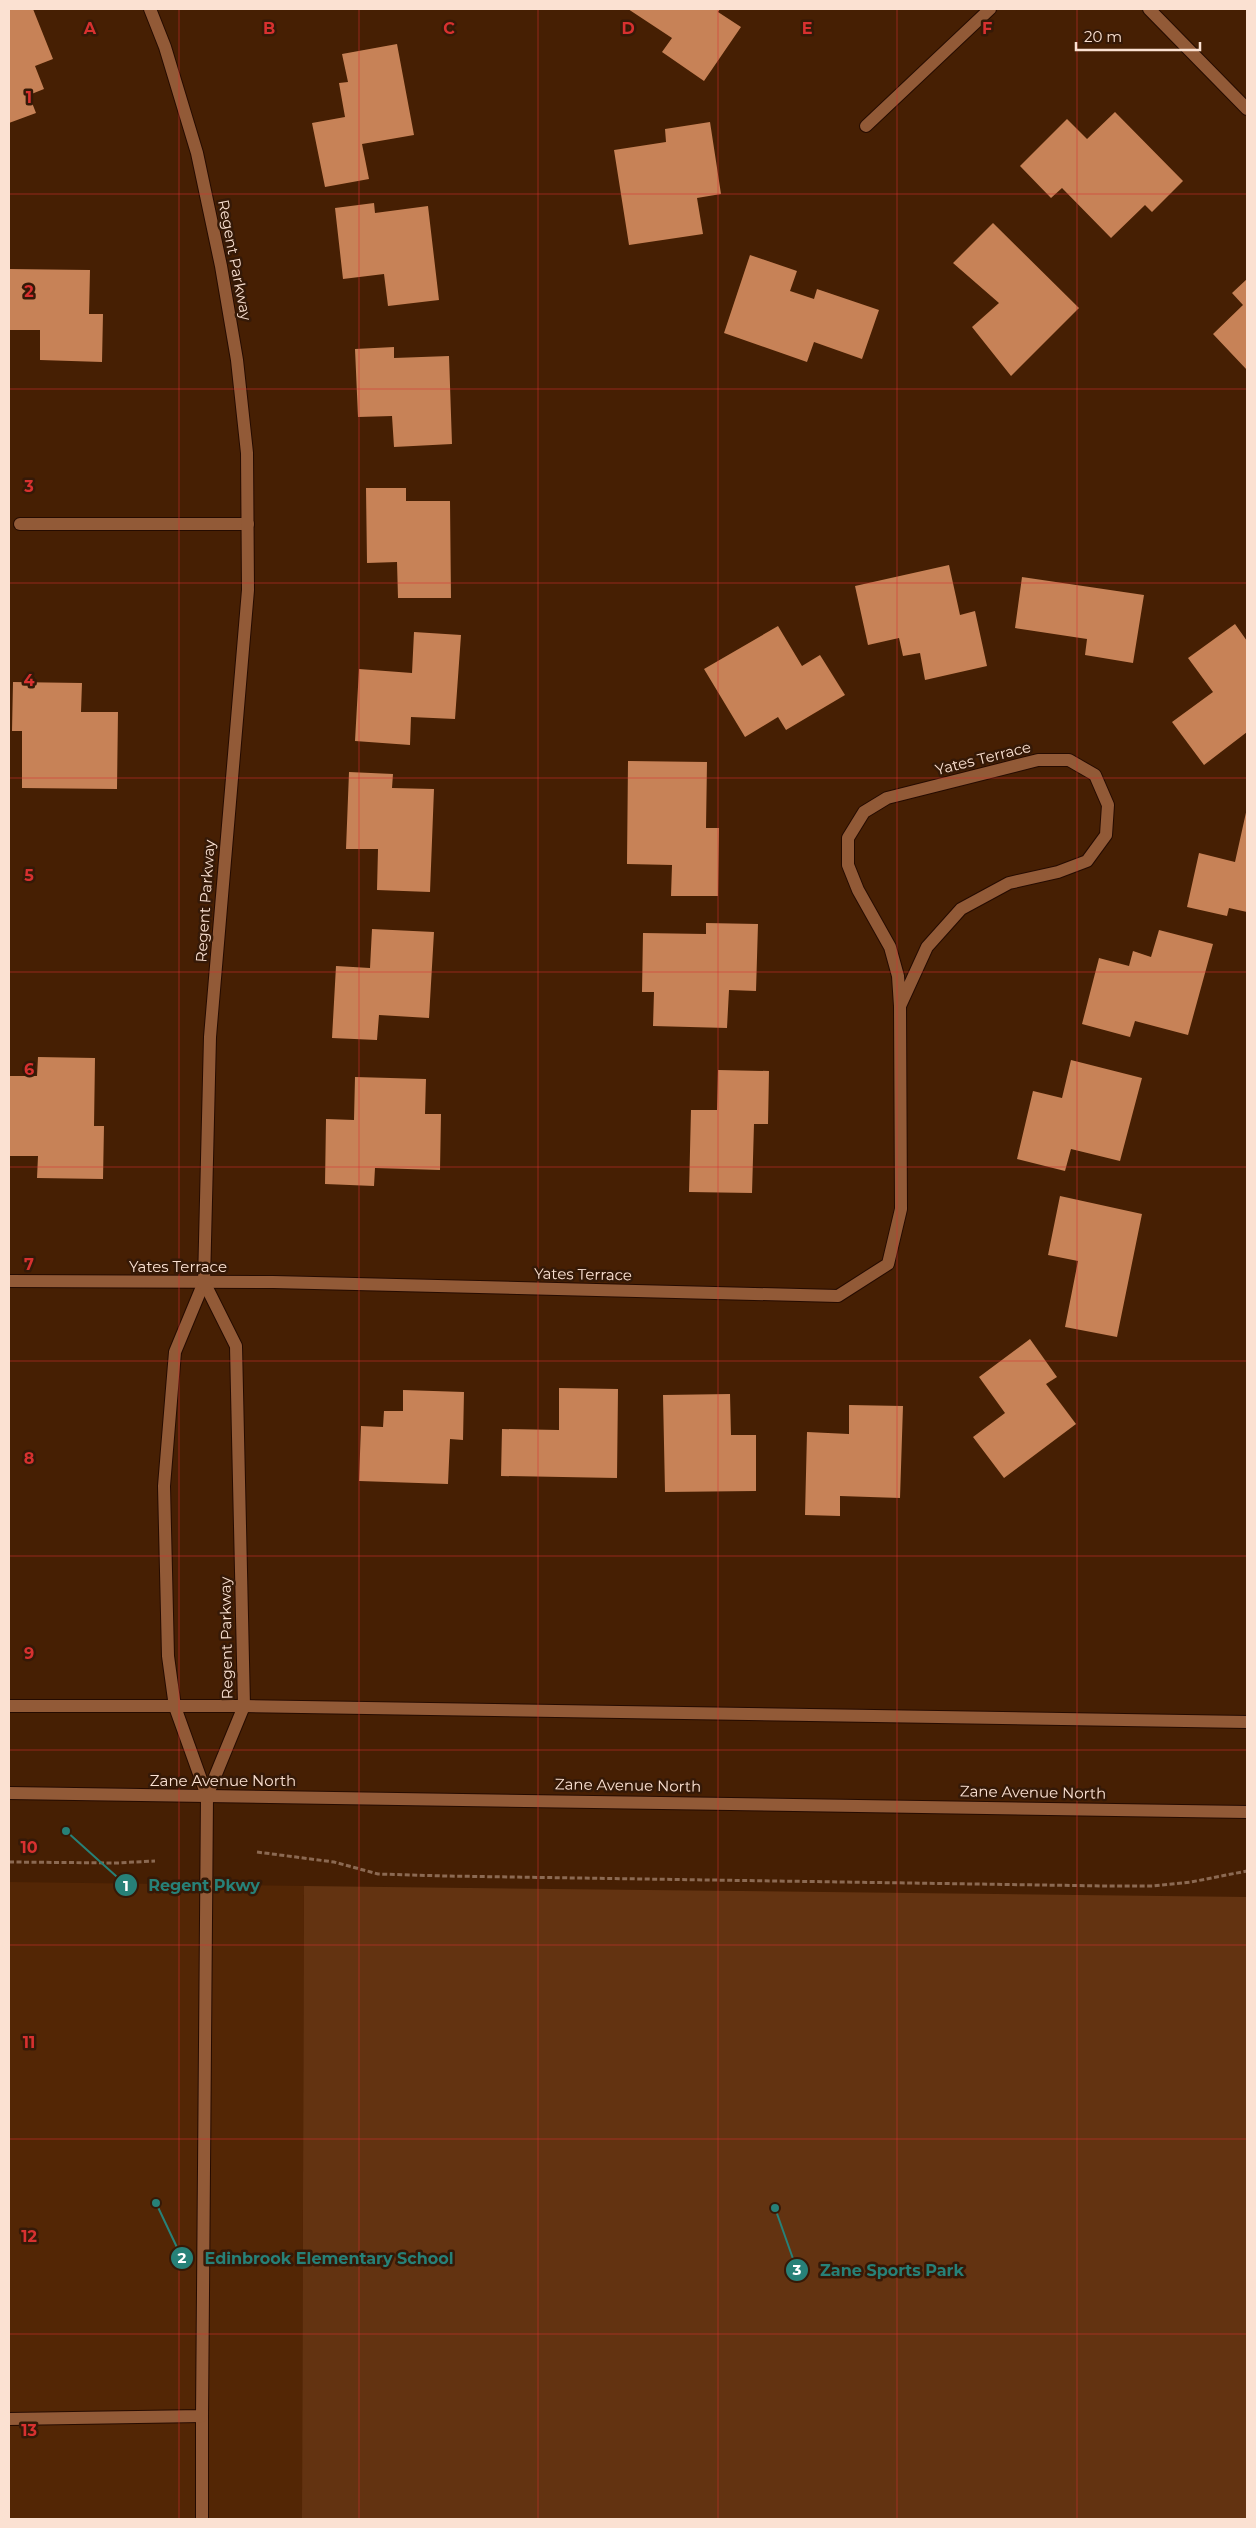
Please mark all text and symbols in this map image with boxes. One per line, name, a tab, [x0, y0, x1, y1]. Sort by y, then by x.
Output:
text: A	[83, 19, 97, 38]
text: B	[263, 19, 275, 38]
text: C	[443, 19, 455, 38]
text: D	[621, 19, 635, 38]
text: E	[802, 19, 812, 38]
text: F	[982, 19, 992, 38]
scale bar	[1076, 20, 1200, 52]
text: 20 m	[1084, 27, 1122, 46]
text: 1	[26, 88, 32, 107]
street label: Regent Parkway	[214, 198, 256, 323]
text: 2	[24, 282, 34, 301]
text: 3	[23, 477, 34, 496]
text: 4	[23, 671, 35, 690]
street label: Yates Terrace	[933, 737, 1033, 779]
street label: Regent Parkway	[191, 838, 219, 963]
text: 5	[24, 866, 34, 885]
text: 6	[24, 1060, 34, 1079]
text: 7	[24, 1255, 34, 1274]
street label: Yates Terrace	[129, 1257, 227, 1276]
street label: Yates Terrace	[534, 1264, 632, 1284]
text: 8	[24, 1449, 34, 1468]
street label: Regent Parkway	[215, 1576, 237, 1700]
text: 9	[24, 1644, 34, 1663]
street label: Zane Avenue North	[150, 1771, 296, 1790]
street label: Zane Avenue North	[555, 1774, 701, 1796]
street label: Zane Avenue North	[960, 1781, 1106, 1803]
text: 10	[20, 1838, 38, 1857]
callout: Regent Pkwy	[114, 1870, 270, 1901]
text: 1	[123, 1876, 129, 1895]
text: Regent Pkwy	[148, 1876, 260, 1895]
text: 11	[23, 2033, 35, 2052]
text: 12	[21, 2227, 37, 2246]
callout: Edinbrook Elementary School	[169, 2243, 463, 2274]
text: 2	[178, 2248, 187, 2267]
text: Edinbrook Elementary School	[204, 2249, 454, 2268]
callout: Zane Sports Park	[785, 2255, 974, 2286]
text: 3	[792, 2260, 802, 2279]
text: Zane Sports Park	[820, 2261, 964, 2280]
text: 13	[21, 2421, 37, 2440]

